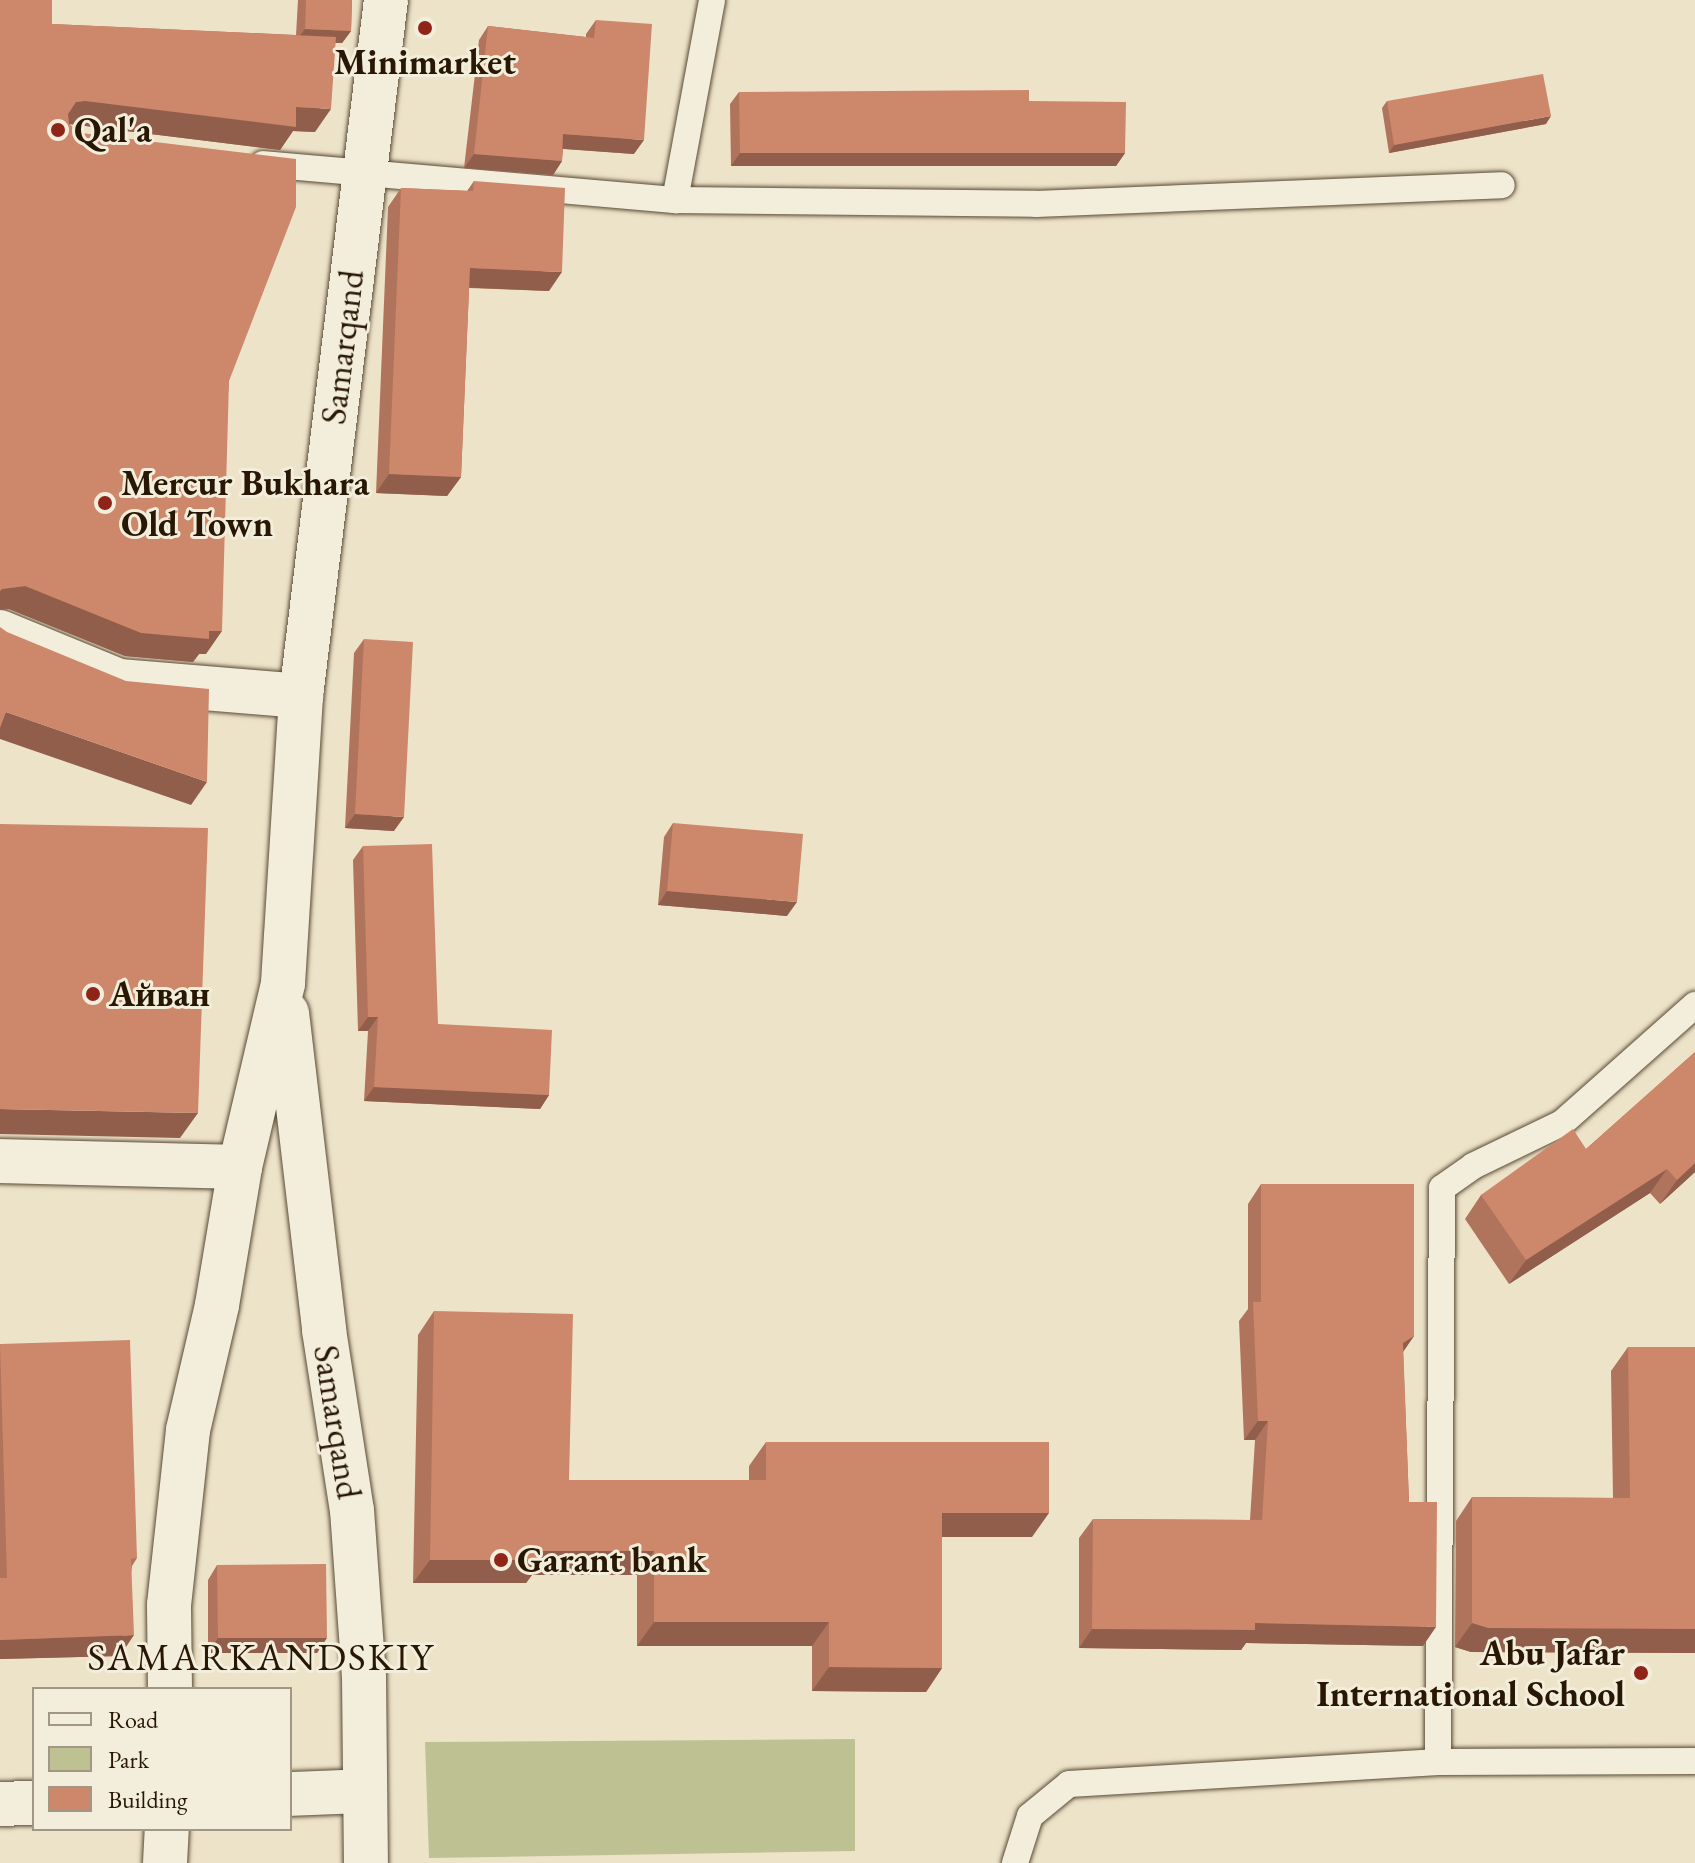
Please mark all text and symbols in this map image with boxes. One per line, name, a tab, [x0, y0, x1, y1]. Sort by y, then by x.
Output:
marker: Minimarket	[416, 19, 434, 37]
place label: Minimarket	[334, 40, 516, 84]
place label: Qal'a	[74, 108, 152, 152]
marker: Qal'a	[49, 121, 67, 139]
street label: Samarqand	[311, 267, 373, 427]
place label: Mercur Bukhara Old Town	[121, 460, 369, 545]
marker: Mercur Bukhara Old Town	[96, 494, 114, 512]
place label: Айван	[109, 972, 210, 1016]
marker: Айван	[84, 985, 102, 1003]
street label: Samarqand	[305, 1342, 371, 1502]
place label: Garant bank	[517, 1538, 706, 1582]
marker: Garant bank	[492, 1551, 510, 1569]
place label: Abu Jafar International School	[1317, 1630, 1625, 1715]
district label: SAMARKANDSKIY	[88, 1634, 434, 1680]
marker: Abu Jafar International School	[1632, 1664, 1650, 1682]
legend	[32, 1687, 292, 1831]
text: Road	[108, 1704, 158, 1735]
text: Park	[108, 1744, 149, 1775]
text: Building	[108, 1784, 188, 1815]

